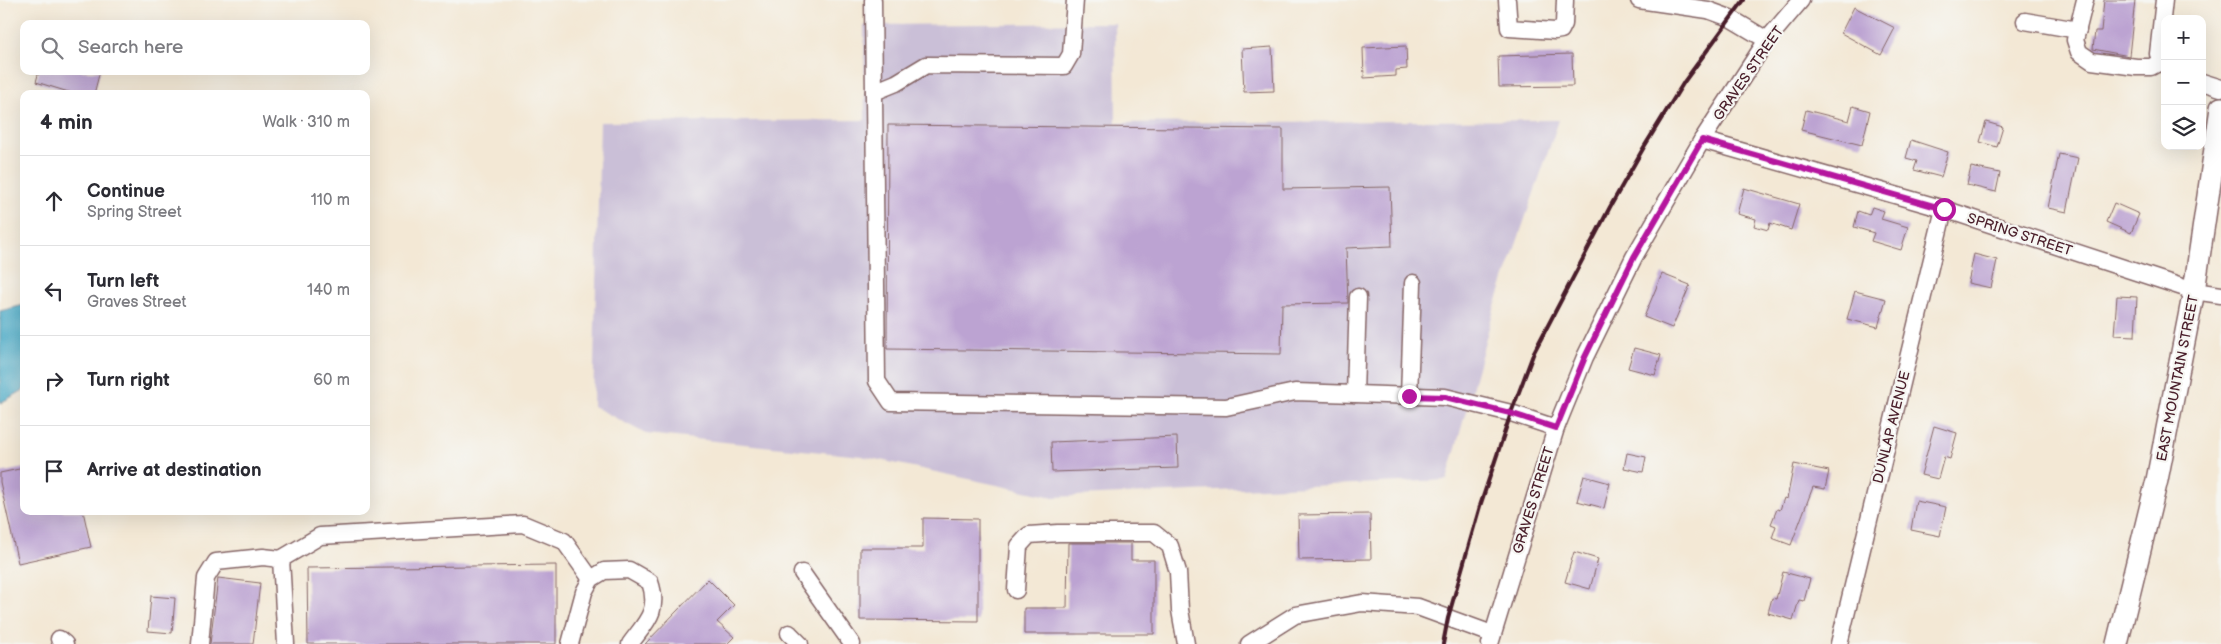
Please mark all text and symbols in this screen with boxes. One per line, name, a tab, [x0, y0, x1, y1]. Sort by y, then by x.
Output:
map controls	[2161, 15, 2206, 150]
button: +	[2161, 15, 2206, 60]
search box	[20, 20, 370, 75]
street label: GRAVES STREET	[1710, 22, 1788, 124]
icon: search	[38, 34, 66, 62]
text: Search here	[78, 36, 183, 59]
button: −	[2161, 60, 2206, 105]
button: layers	[2161, 105, 2206, 150]
text: 4 min	[40, 110, 93, 135]
text: Walk · 310 m	[262, 113, 350, 132]
text: Continue	[87, 180, 165, 203]
icon: ahead	[40, 187, 68, 215]
text: 110 m	[311, 191, 350, 210]
route start	[1933, 198, 1956, 221]
text: Spring Street	[87, 203, 182, 222]
street label: SPRING STREET	[1965, 209, 2075, 260]
text: Turn left	[87, 270, 159, 293]
icon: left	[40, 277, 68, 305]
text: 140 m	[307, 281, 350, 300]
text: Graves Street	[87, 293, 186, 312]
street label: EAST MOUNTAIN STREET	[2153, 293, 2202, 463]
icon: right	[40, 367, 68, 395]
text: Turn right	[87, 369, 170, 392]
street label: DUNLAP AVENUE	[1869, 369, 1914, 485]
text: 60 m	[313, 371, 350, 390]
route end	[1398, 385, 1421, 408]
street label: GRAVES STREET	[1509, 444, 1558, 556]
icon: arrive	[40, 457, 68, 485]
text: Arrive at destination	[87, 459, 262, 482]

